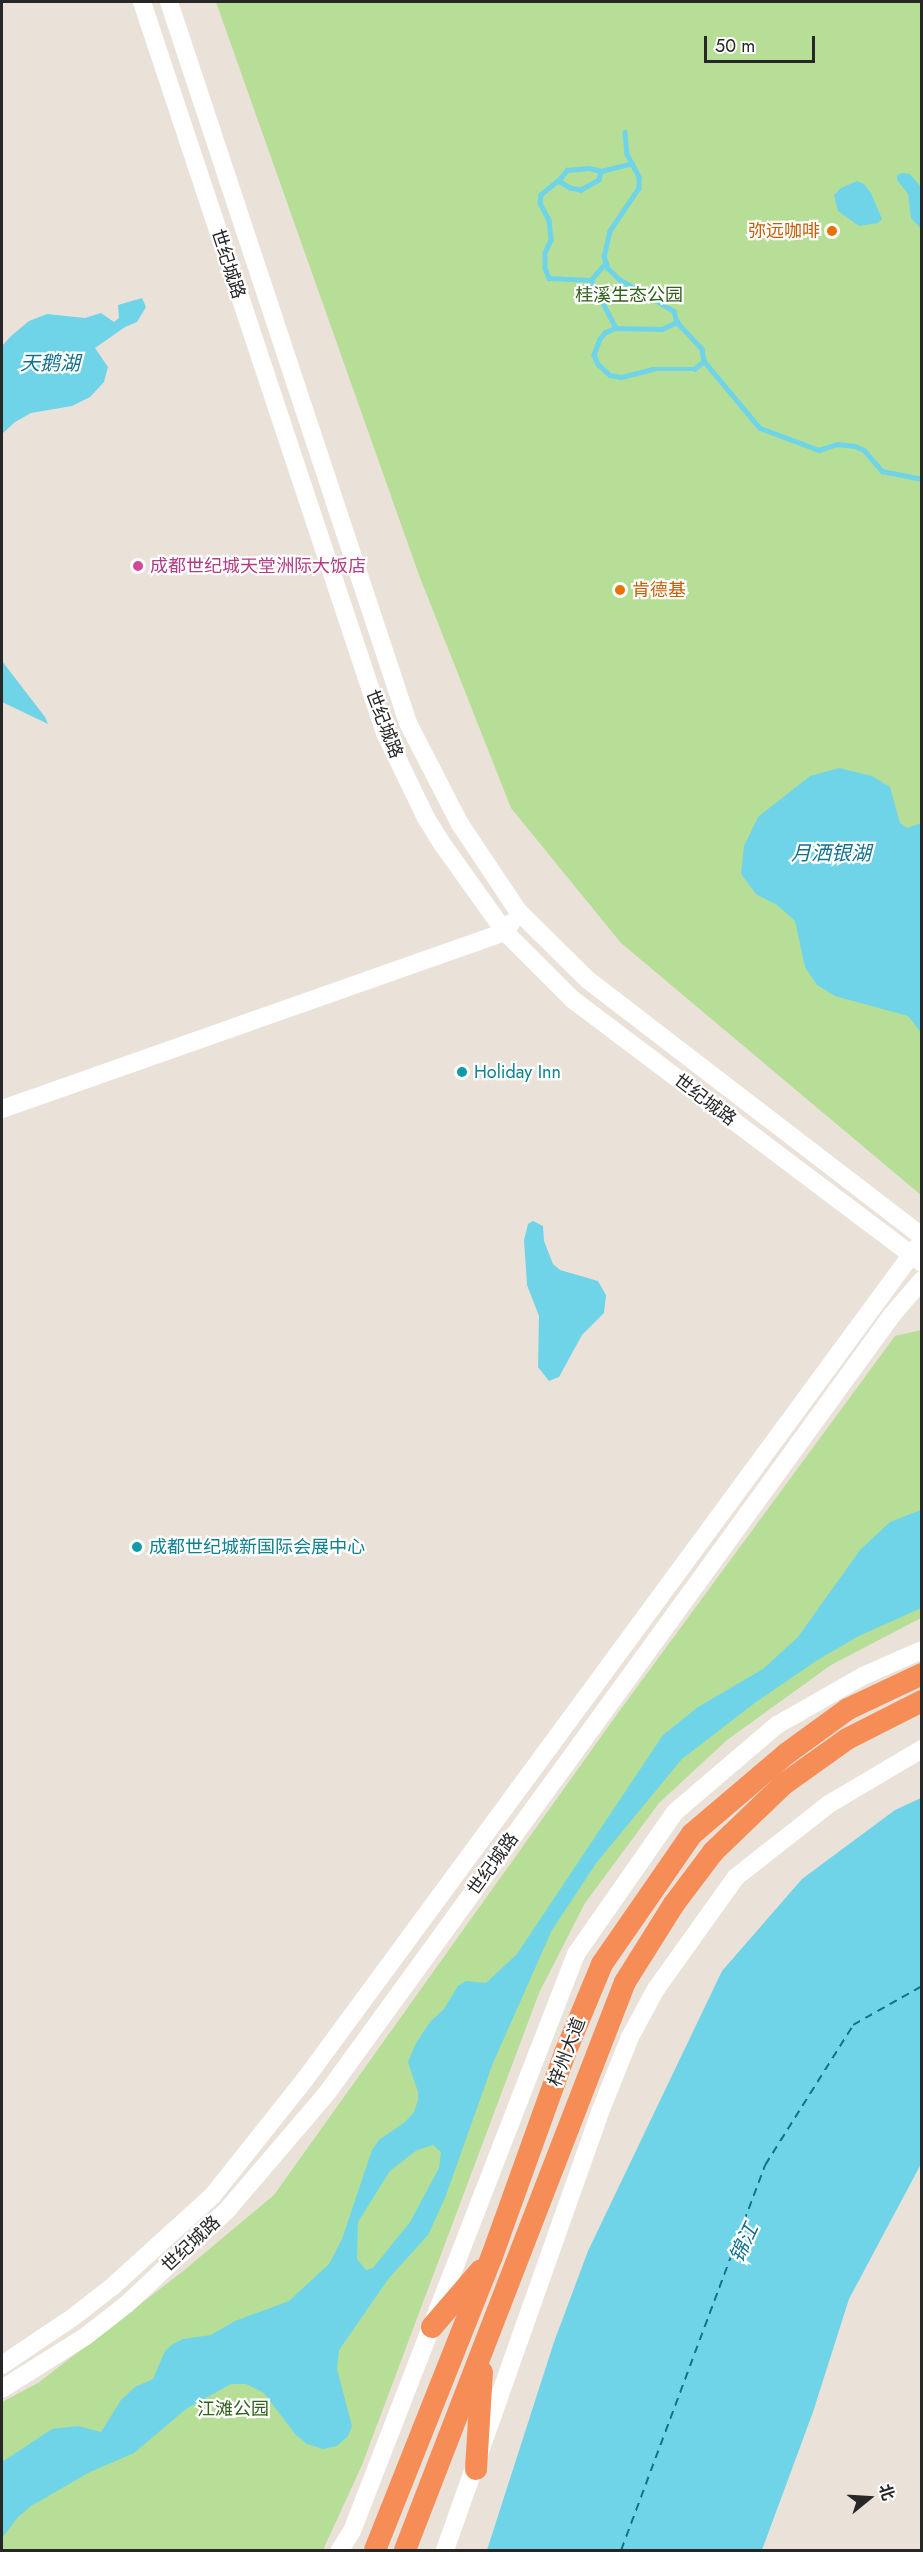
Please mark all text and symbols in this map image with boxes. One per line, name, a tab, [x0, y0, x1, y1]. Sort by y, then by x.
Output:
scale bar	[707, 24, 818, 62]
text: 50 m	[715, 33, 755, 59]
place label: 弥远咖啡	[748, 220, 820, 242]
marker: 弥远咖啡	[825, 224, 839, 238]
street label: 世纪城路	[207, 226, 249, 302]
park label: 桂溪生态公园	[575, 284, 683, 306]
water label: 天鹅湖	[20, 351, 80, 375]
place label: 成都世纪城天堂洲际大饭店	[150, 555, 366, 577]
marker: 成都世纪城天堂洲际大饭店	[131, 559, 145, 573]
place label: 肯德基	[632, 579, 686, 601]
marker: 肯德基	[613, 583, 627, 597]
street label: 世纪城路	[361, 687, 407, 761]
water label: 月洒银湖	[791, 841, 871, 865]
place label: Holiday Inn	[474, 1061, 561, 1083]
marker: Holiday Inn	[455, 1065, 469, 1079]
street label: 世纪城路	[670, 1070, 740, 1130]
place label: 成都世纪城新国际会展中心	[149, 1536, 365, 1558]
marker: 成都世纪城新国际会展中心	[130, 1540, 144, 1554]
street label: 世纪城路	[463, 1829, 523, 1899]
street label: 梓州大道	[544, 2015, 590, 2089]
street label: 世纪城路	[157, 2212, 225, 2276]
water label: 锦江	[725, 2220, 763, 2266]
park label: 江滩公园	[197, 2398, 269, 2420]
north arrow	[839, 2468, 899, 2528]
text: 北	[873, 2481, 900, 2503]

